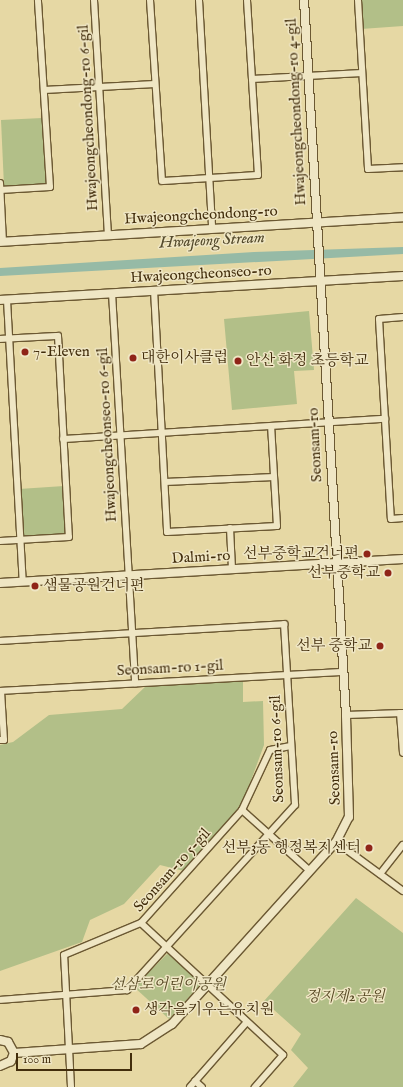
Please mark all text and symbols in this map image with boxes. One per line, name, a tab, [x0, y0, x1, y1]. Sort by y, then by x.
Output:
street label: Hwajeongcheondong-ro 4-gil	[282, 18, 310, 206]
street label: Hwajeongcheondong-ro 6-gil	[74, 25, 102, 211]
street label: Hwajeongcheondong-ro	[124, 202, 278, 228]
water label: Hwajeong Stream	[159, 229, 265, 253]
street label: Hwajeongcheonseo-ro	[130, 261, 272, 287]
place label: 7-Eleven	[33, 343, 90, 361]
marker: 7-Eleven	[20, 347, 30, 357]
street label: Hwajeongcheonseo-ro 6-gil	[93, 347, 121, 523]
place label: 대한이사클럽	[141, 349, 228, 367]
place label: 안산 화정 초등학교	[246, 352, 368, 370]
marker: 대한이사클럽	[128, 353, 138, 363]
marker: 안산 화정 초등학교	[233, 356, 243, 366]
street label: Seonsam-ro	[304, 407, 326, 483]
place label: 선부중학교건너편	[243, 545, 359, 563]
street label: Dalmi-ro	[171, 546, 231, 568]
marker: 선부중학교건너편	[362, 549, 372, 559]
place label: 선부중학교	[308, 564, 380, 582]
marker: 선부중학교	[383, 568, 393, 578]
place label: 샘물공원건너편	[43, 577, 144, 595]
marker: 샘물공원건너편	[30, 581, 40, 591]
place label: 선부 중학교	[296, 637, 372, 655]
marker: 선부 중학교	[375, 641, 385, 651]
street label: Seonsam-ro 1-gil	[116, 656, 224, 680]
street label: Seonsam-ro 6-gil	[266, 695, 288, 803]
street label: Seonsam-ro	[324, 730, 344, 806]
street label: Seonsam-ro 5-gil	[130, 824, 214, 916]
place label: 선부3동 행정복지센터	[222, 839, 361, 857]
marker: 선부3동 행정복지센터	[364, 843, 374, 853]
park label: 선삼로어린이공원	[110, 976, 226, 994]
park label: 정지제2공원	[305, 988, 385, 1006]
place label: 생각을키우는유치원	[144, 1001, 274, 1019]
marker: 생각을키우는유치원	[131, 1005, 141, 1015]
scale bar	[18, 1045, 134, 1071]
text: 100 m	[23, 1052, 51, 1067]

